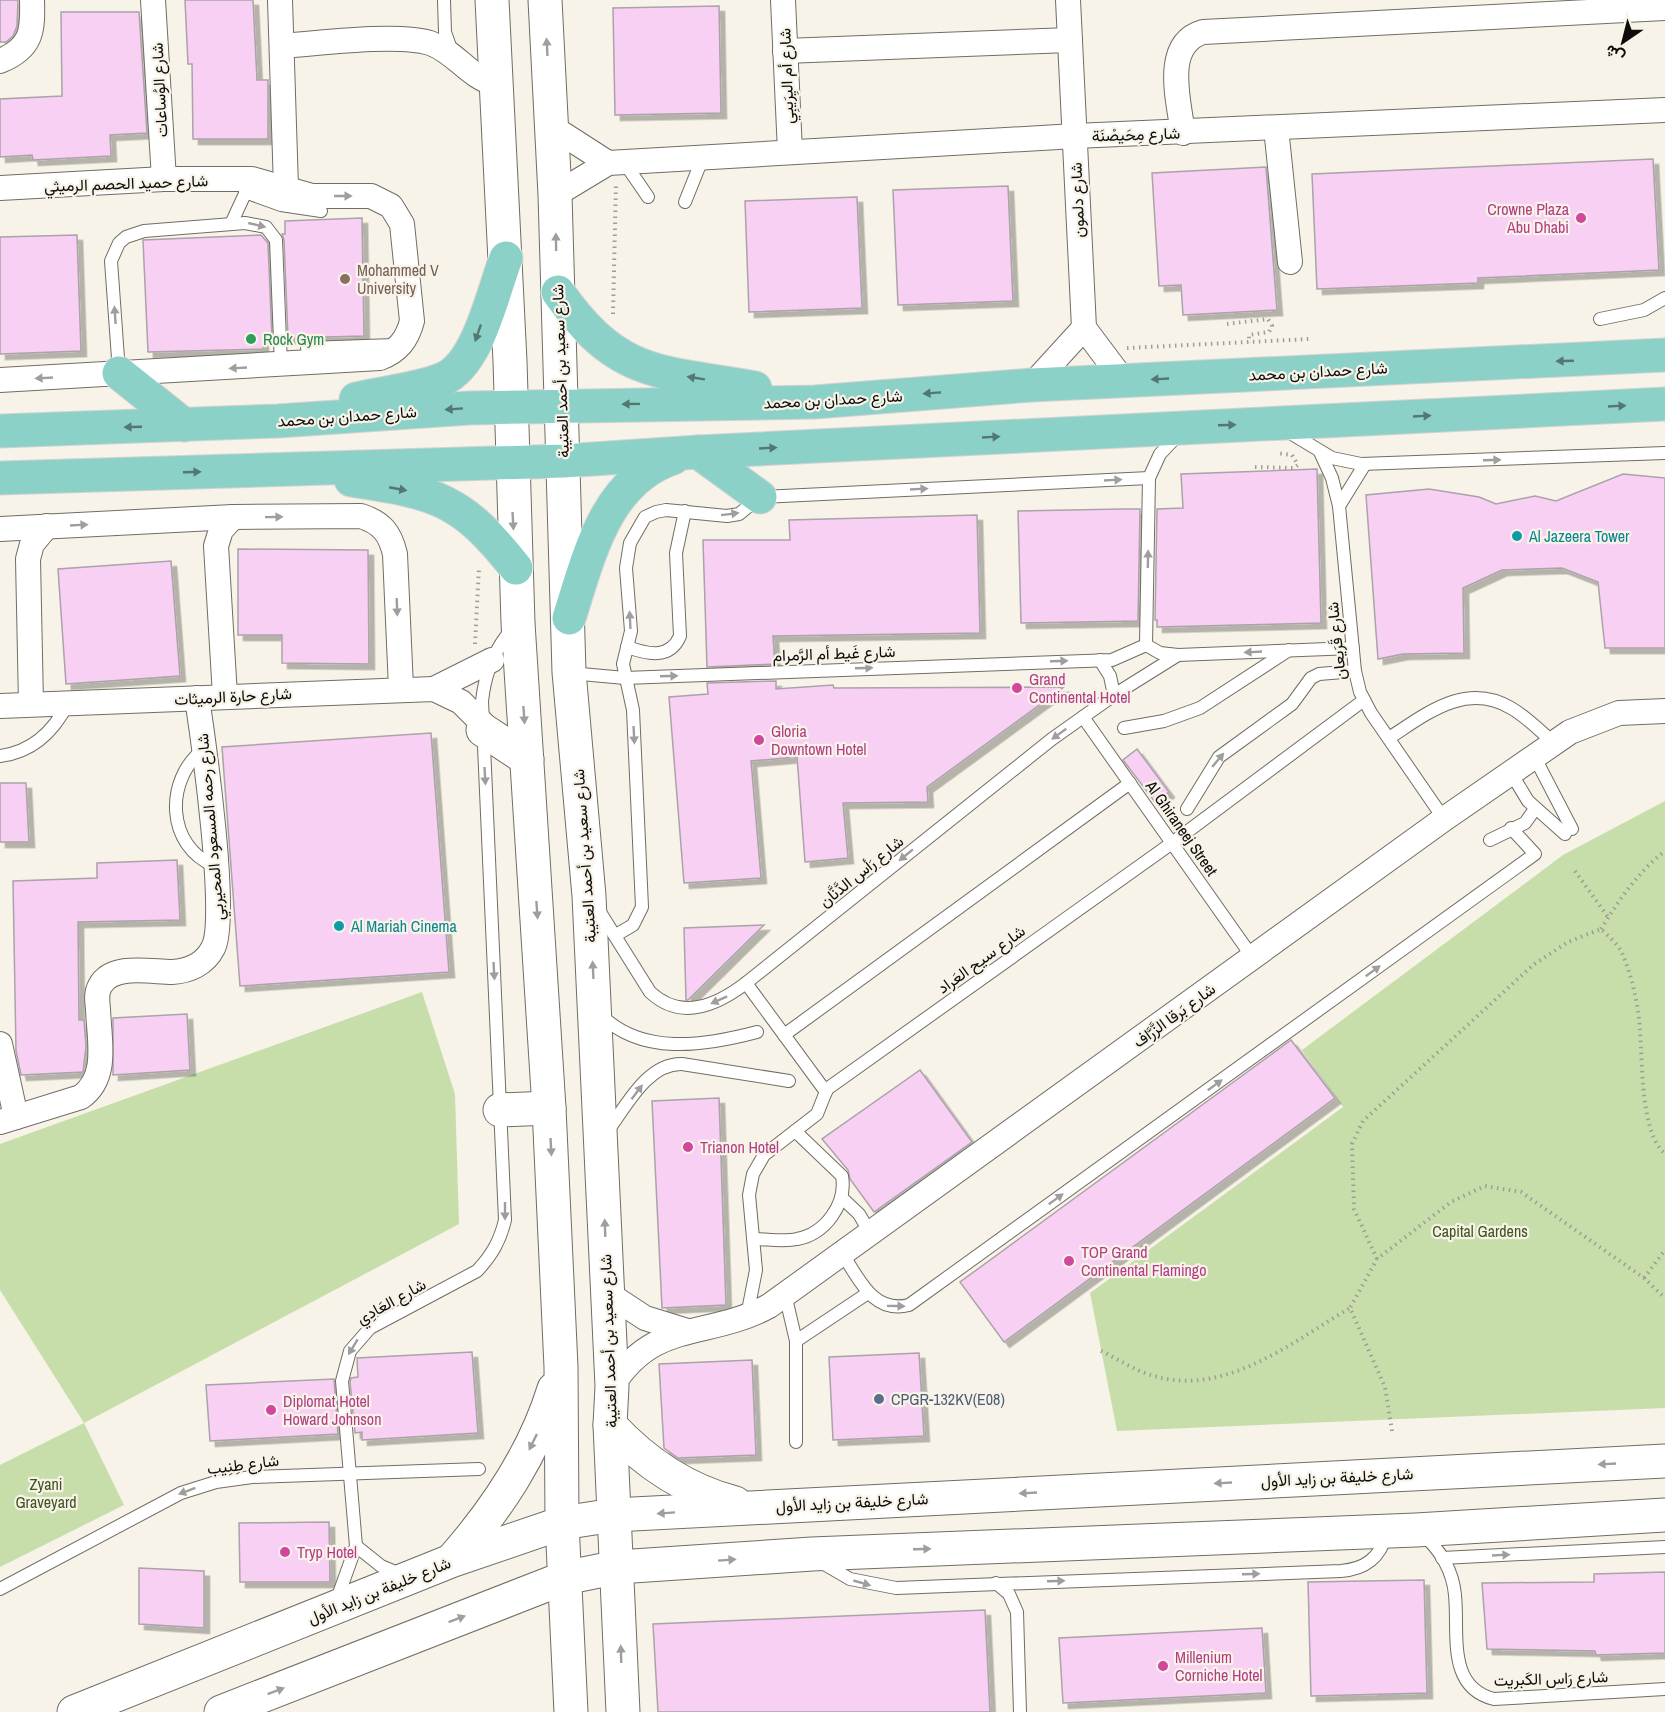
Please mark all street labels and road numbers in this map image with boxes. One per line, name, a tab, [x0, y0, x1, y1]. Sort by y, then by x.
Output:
street label: شارع أم اليِرَيبِي	[773, 28, 802, 124]
street label: شارع الوُساعات	[146, 42, 173, 138]
street label: شارع مِحَيصْنَة	[1091, 121, 1181, 148]
street label: شارع دلمون	[1065, 162, 1090, 238]
street label: شارع حميد الحصم الرميثي	[44, 169, 209, 200]
street label: شارع سعيد بن أحمد العتيبة	[546, 284, 575, 458]
street label: شارع حمدان بن محمد	[1248, 356, 1388, 387]
street label: شارع حمدان بن محمد	[763, 384, 903, 415]
street label: شارع حمدان بن محمد	[277, 400, 417, 433]
street label: شارع قَرَيعان	[1321, 601, 1352, 681]
street label: شارع غَيط أم الرَّمرام	[772, 640, 896, 667]
street label: شارع حارة الرميثات	[174, 682, 293, 711]
street label: شارع رحمه المسعود المحيربي	[191, 732, 232, 921]
street label: شارع سعيد بن أحمد العتيبة	[567, 768, 602, 944]
street label: Al Ghiraneej Street	[1140, 775, 1223, 880]
street label: شارع رَأس الدَّنَّان	[814, 830, 909, 913]
street label: شارع سيح العَراد	[933, 920, 1030, 999]
street label: شارع بَرقا الزَّرَّاف	[1128, 978, 1220, 1053]
street label: شارع سعيد بن أحمد العتيبة	[594, 1254, 623, 1428]
street label: شارع العَادِي	[352, 1273, 431, 1332]
street label: شارع طِنِيب	[206, 1449, 280, 1480]
street label: شارع خليفة بن زايد الأول	[1260, 1462, 1414, 1493]
street label: شارع خليفة بن زايد الأول	[775, 1487, 929, 1518]
street label: شارع خليفة بن زايد الأول	[304, 1551, 454, 1630]
street label: شارع رَاس الكَبريت	[1493, 1665, 1609, 1692]

